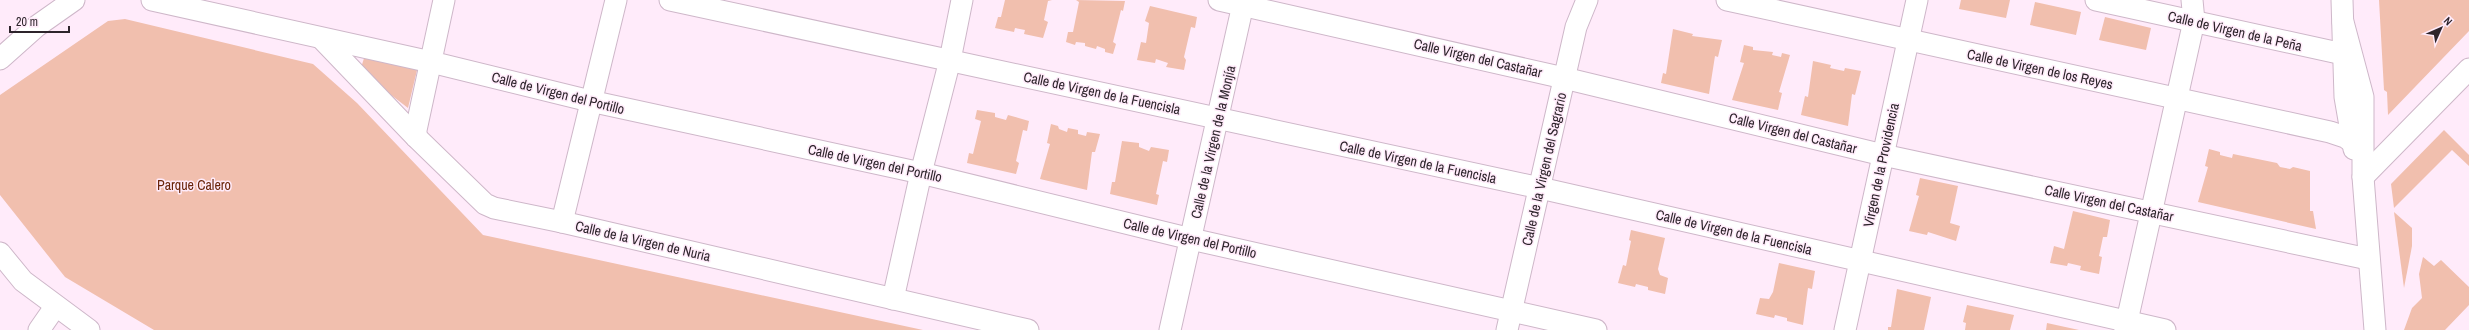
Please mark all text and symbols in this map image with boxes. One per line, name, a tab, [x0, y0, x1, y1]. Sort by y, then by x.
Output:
street label: Calle de Virgen de la Peña	[2166, 7, 2304, 55]
scale bar	[10, 8, 69, 34]
north arrow	[2421, 8, 2461, 48]
text: 20 m	[16, 14, 38, 30]
text: N	[2441, 14, 2455, 28]
street label: Calle Virgen del Castañar	[1412, 34, 1544, 82]
street label: Calle de Virgen de los Reyes	[1966, 45, 2115, 93]
street label: Calle de la Virgen de la Monjía	[1187, 63, 1240, 220]
street label: Calle de Virgen del Portillo	[490, 68, 626, 118]
street label: Calle de Virgen de la Fuencisla	[1022, 68, 1183, 119]
street label: Calle de la Virgen del Sagrario	[1518, 91, 1570, 247]
street label: Virgen de la Providencia	[1859, 101, 1903, 229]
street label: Calle Virgen del Castañar	[1727, 108, 1859, 158]
street label: Calle de Virgen de la Fuencisla	[1338, 137, 1499, 188]
street label: Calle de Virgen del Portillo	[806, 140, 944, 186]
park label: Parque Calero	[157, 176, 231, 194]
street label: Calle Virgen del Castañar	[2043, 181, 2175, 225]
street label: Calle de Virgen de la Fuencisla	[1654, 205, 1815, 259]
street label: Calle de Virgen del Portillo	[1122, 214, 1258, 262]
street label: Calle de la Virgen de Nuria	[574, 217, 713, 265]

